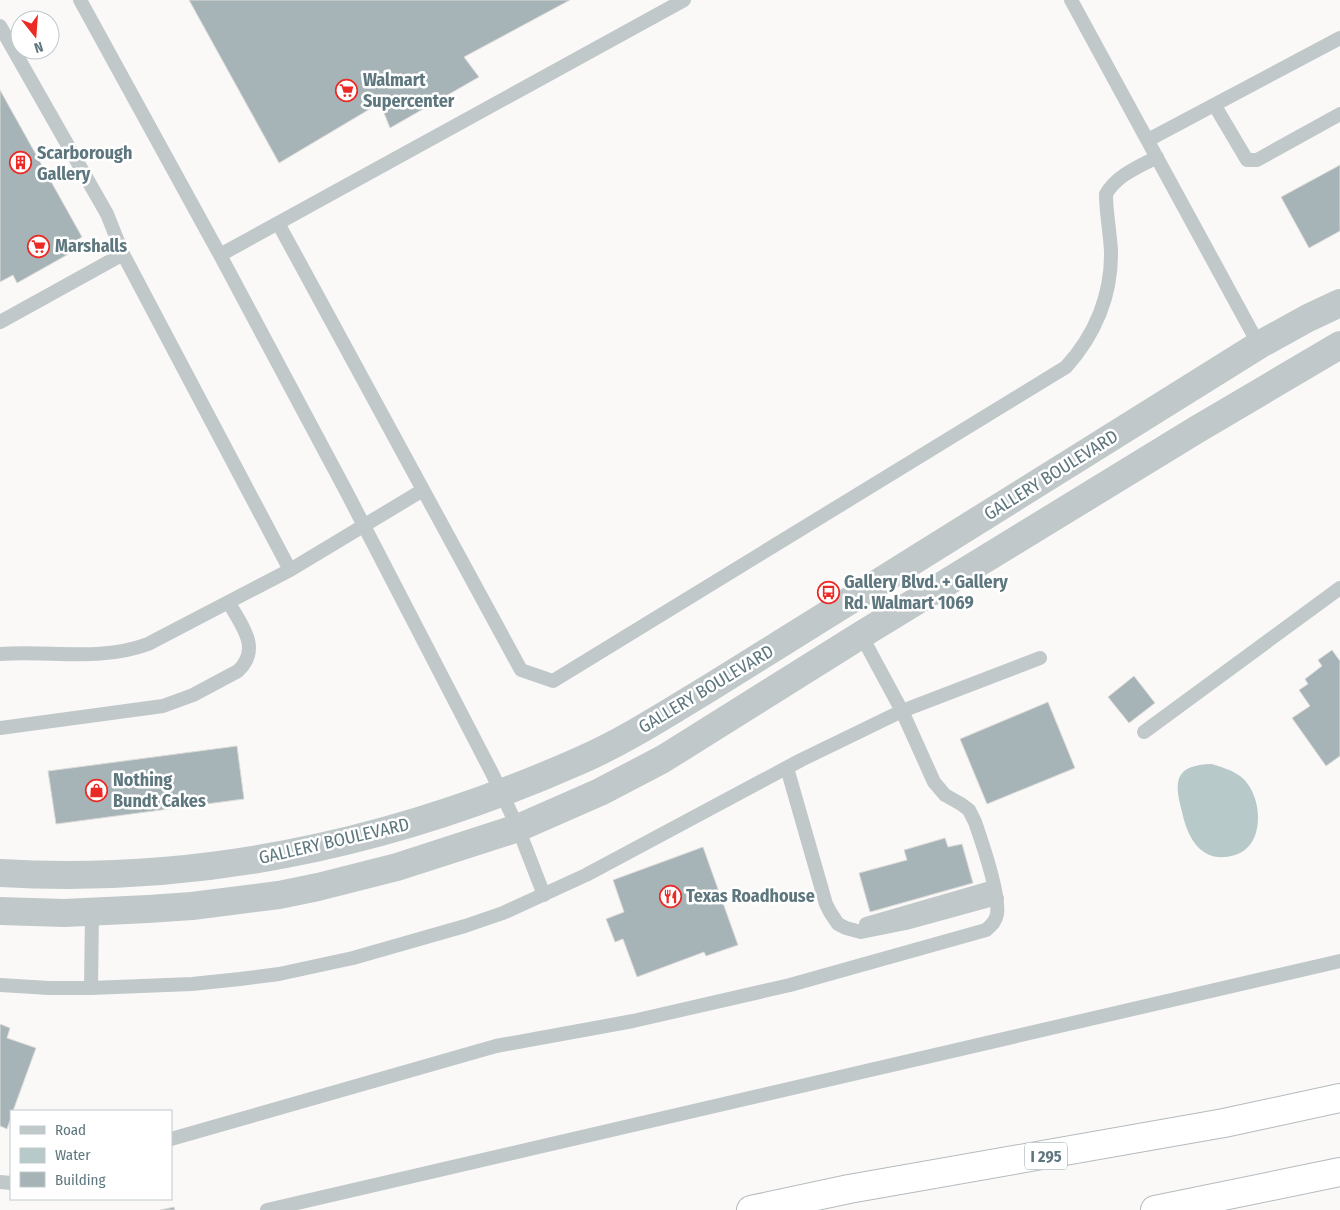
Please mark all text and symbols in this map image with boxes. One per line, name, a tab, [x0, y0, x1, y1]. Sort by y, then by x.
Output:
north arrow	[10, 10, 60, 60]
text: N	[32, 38, 45, 56]
place label: Walmart Supercenter	[363, 69, 455, 112]
supermarket icon: Walmart Supercenter	[335, 78, 359, 102]
place label: Scarborough Gallery	[37, 142, 132, 185]
building icon: Scarborough Gallery	[9, 151, 33, 175]
supermarket icon: Marshalls	[27, 234, 51, 258]
place label: Marshalls	[55, 235, 127, 257]
street label: GALLERY BOULEVARD	[980, 425, 1122, 525]
place label: Gallery Blvd. + Gallery Rd. Walmart 1069	[844, 571, 1008, 614]
bus stop icon: Gallery Blvd. + Gallery Rd. Walmart 1069	[816, 580, 840, 604]
street label: GALLERY BOULEVARD	[635, 640, 777, 738]
place label: Nothing Bundt Cakes	[113, 769, 206, 812]
shop icon: Nothing Bundt Cakes	[85, 778, 109, 802]
street label: GALLERY BOULEVARD	[257, 813, 411, 869]
restaurant icon: Texas Roadhouse	[658, 884, 682, 908]
place label: Texas Roadhouse	[686, 885, 815, 907]
legend	[10, 1110, 172, 1200]
text: Road	[55, 1121, 86, 1139]
road number: I 295	[1025, 1142, 1067, 1170]
text: Water	[55, 1146, 91, 1164]
text: Building	[55, 1171, 106, 1189]

